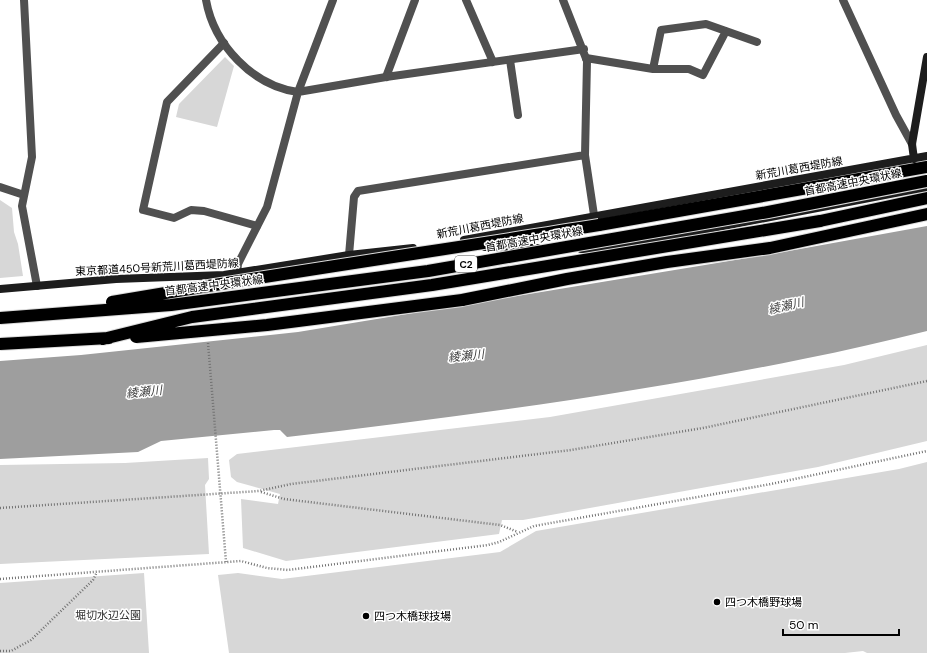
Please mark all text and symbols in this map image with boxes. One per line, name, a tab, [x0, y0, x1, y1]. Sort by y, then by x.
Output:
street label: 新荒川葛西堤防線	[754, 153, 844, 183]
street label: 首都高速中央環状線	[803, 166, 903, 198]
street label: 新荒川葛西堤防線	[435, 211, 525, 241]
street label: 首都高速中央環状線	[484, 224, 584, 254]
street label: 東京都道450号新荒川葛西堤防線	[75, 256, 239, 278]
road number: C2	[455, 256, 477, 272]
street label: 首都高速中央環状線	[164, 272, 264, 298]
water label: 綾瀬川	[767, 294, 807, 318]
water label: 綾瀬川	[447, 346, 487, 366]
water label: 綾瀬川	[125, 382, 165, 402]
place label: 四つ木橋野球場	[725, 595, 802, 609]
marker: 四つ木橋野球場	[712, 597, 722, 607]
park label: 堀切水辺公園	[75, 608, 141, 622]
place label: 四つ木橋球技場	[374, 609, 451, 623]
marker: 四つ木橋球技場	[361, 611, 371, 621]
scale bar	[783, 611, 899, 637]
text: 50 m	[789, 617, 818, 633]

